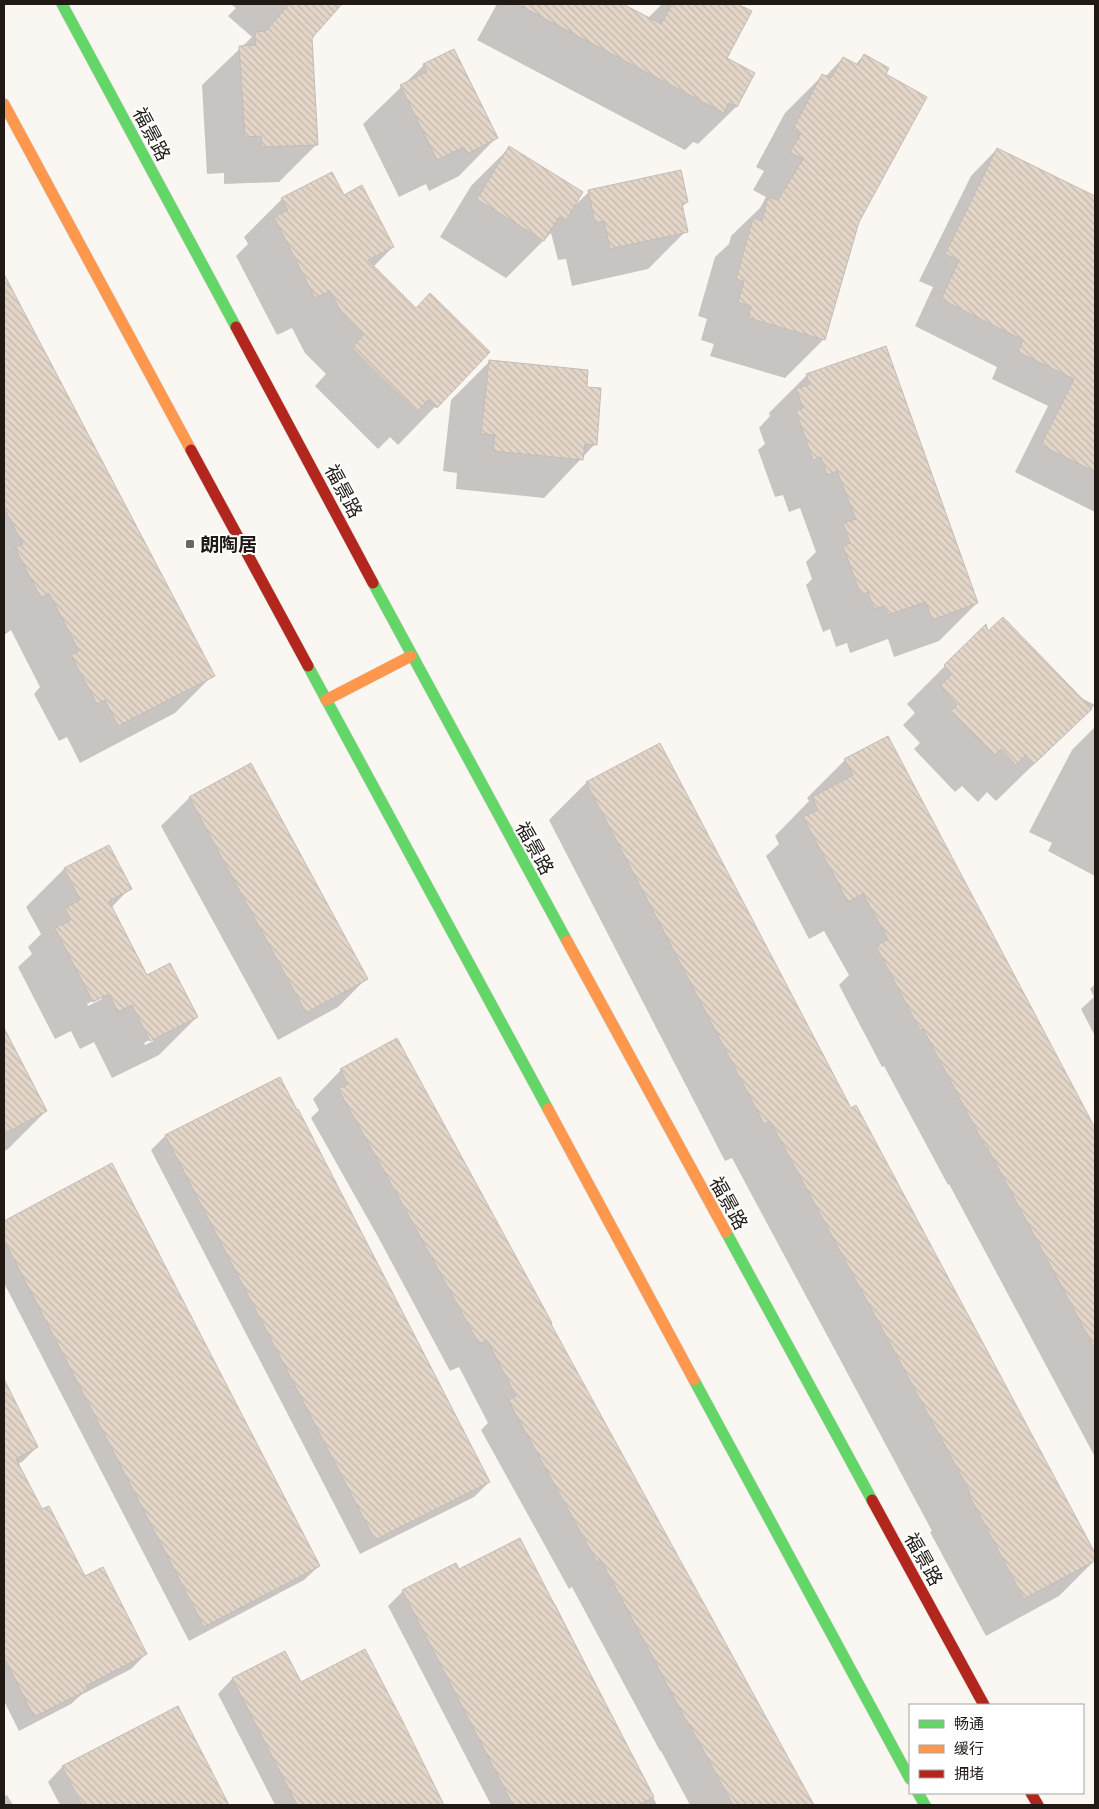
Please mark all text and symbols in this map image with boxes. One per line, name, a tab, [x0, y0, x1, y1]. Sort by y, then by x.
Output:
street label: 福景路	[128, 103, 176, 165]
street label: 福景路	[320, 460, 368, 522]
place label: 朗陶居	[200, 532, 257, 556]
marker: 朗陶居	[184, 538, 196, 550]
street label: 福景路	[511, 817, 559, 879]
street label: 福景路	[705, 1172, 753, 1234]
street label: 福景路	[900, 1528, 948, 1590]
legend	[909, 1704, 1084, 1794]
text: 畅通	[954, 1714, 984, 1733]
text: 缓行	[954, 1739, 984, 1758]
text: 拥堵	[954, 1764, 984, 1783]

